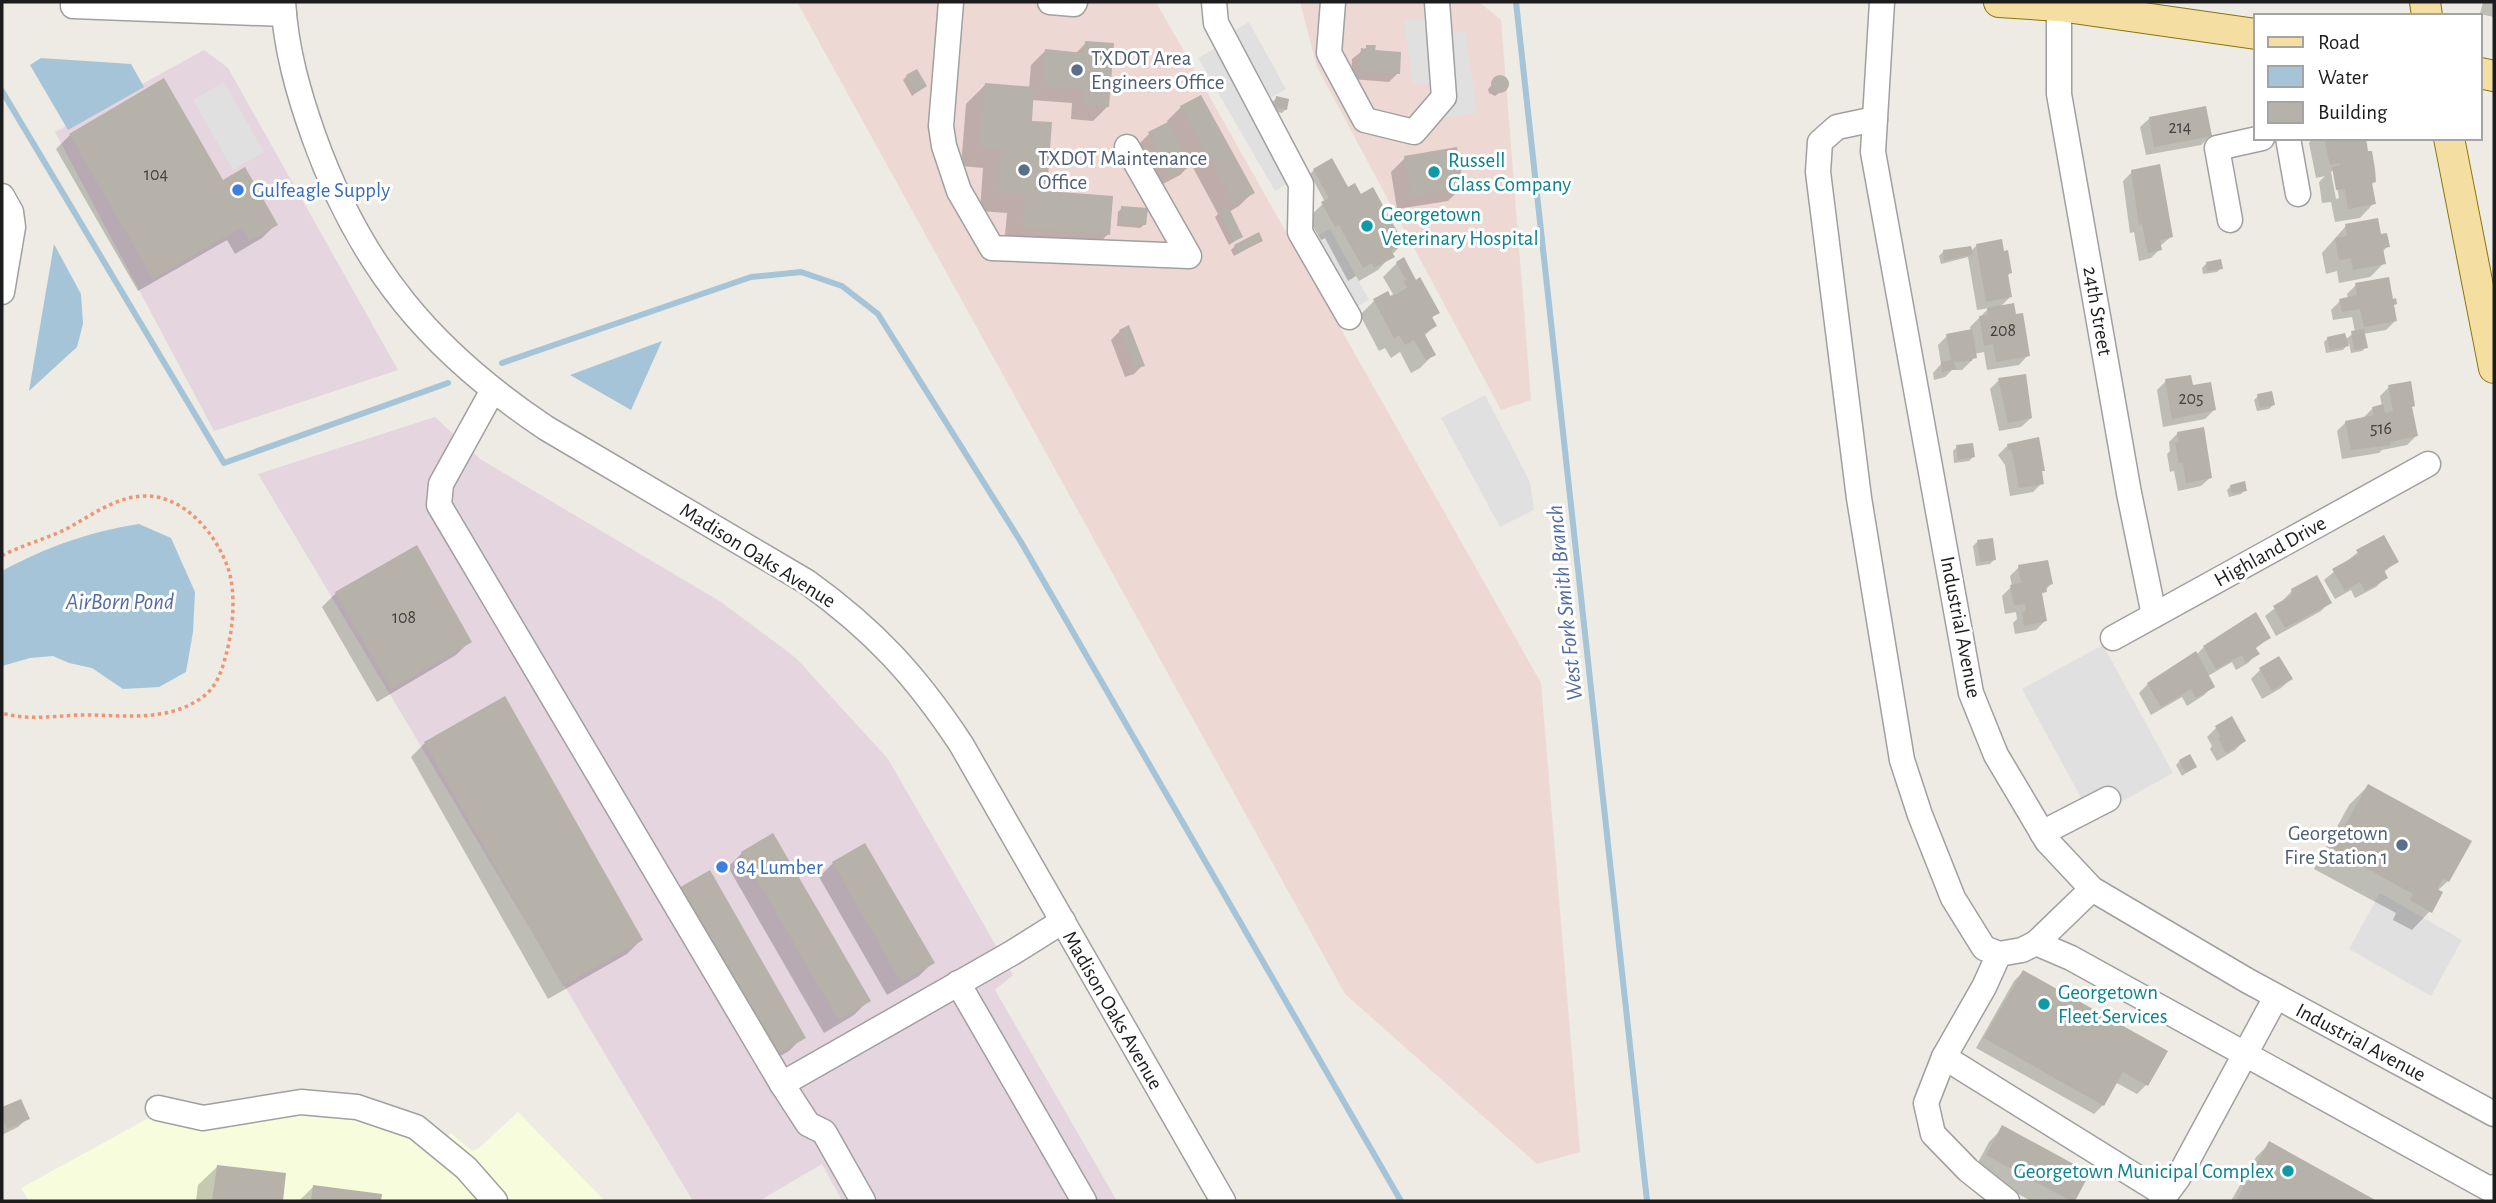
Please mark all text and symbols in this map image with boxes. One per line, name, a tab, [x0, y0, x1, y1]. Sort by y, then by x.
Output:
legend	[2254, 14, 2482, 140]
text: Road	[2318, 32, 2360, 53]
place label: TXDOT Area Engineers Office	[1091, 48, 1224, 93]
marker: TXDOT Area Engineers Office	[1069, 62, 1085, 78]
text: Water	[2318, 67, 2368, 88]
text: Building	[2318, 102, 2388, 123]
house number: 214	[2168, 119, 2192, 137]
place label: TXDOT Maintenance Office	[1038, 148, 1207, 193]
place label: Russell Glass Company	[1448, 150, 1571, 195]
marker: TXDOT Maintenance Office	[1016, 162, 1032, 178]
marker: Russell Glass Company	[1426, 164, 1442, 180]
house number: 104	[144, 166, 169, 184]
place label: Gulfeagle Supply	[252, 180, 390, 201]
marker: Gulfeagle Supply	[230, 182, 246, 198]
place label: Georgetown Veterinary Hospital	[1381, 204, 1539, 249]
marker: Georgetown Veterinary Hospital	[1359, 218, 1375, 234]
street label: 24th Street	[2079, 265, 2116, 358]
house number: 208	[1990, 322, 2016, 340]
house number: 205	[2178, 390, 2204, 408]
house number: 516	[2370, 420, 2392, 438]
street label: Madison Oaks Avenue	[676, 499, 839, 612]
water label: West Fork Smith Branch	[1544, 504, 1587, 702]
street label: Highland Drive	[2211, 512, 2330, 591]
street label: Industrial Avenue	[1936, 555, 1985, 700]
water label: AirBorn Pond	[65, 591, 174, 614]
house number: 108	[392, 609, 416, 627]
place label: Georgetown Fire Station 1	[2284, 823, 2388, 868]
marker: Georgetown Fire Station 1	[2394, 837, 2410, 853]
place label: 84 Lumber	[736, 857, 823, 878]
marker: 84 Lumber	[714, 859, 730, 875]
street label: Madison Oaks Avenue	[1059, 927, 1166, 1093]
place label: Georgetown Fleet Services	[2058, 982, 2168, 1027]
marker: Georgetown Fleet Services	[2036, 996, 2052, 1012]
street label: Industrial Avenue	[2292, 999, 2429, 1085]
place label: Georgetown Municipal Complex	[2014, 1161, 2274, 1182]
marker: Georgetown Municipal Complex	[2280, 1163, 2296, 1179]

